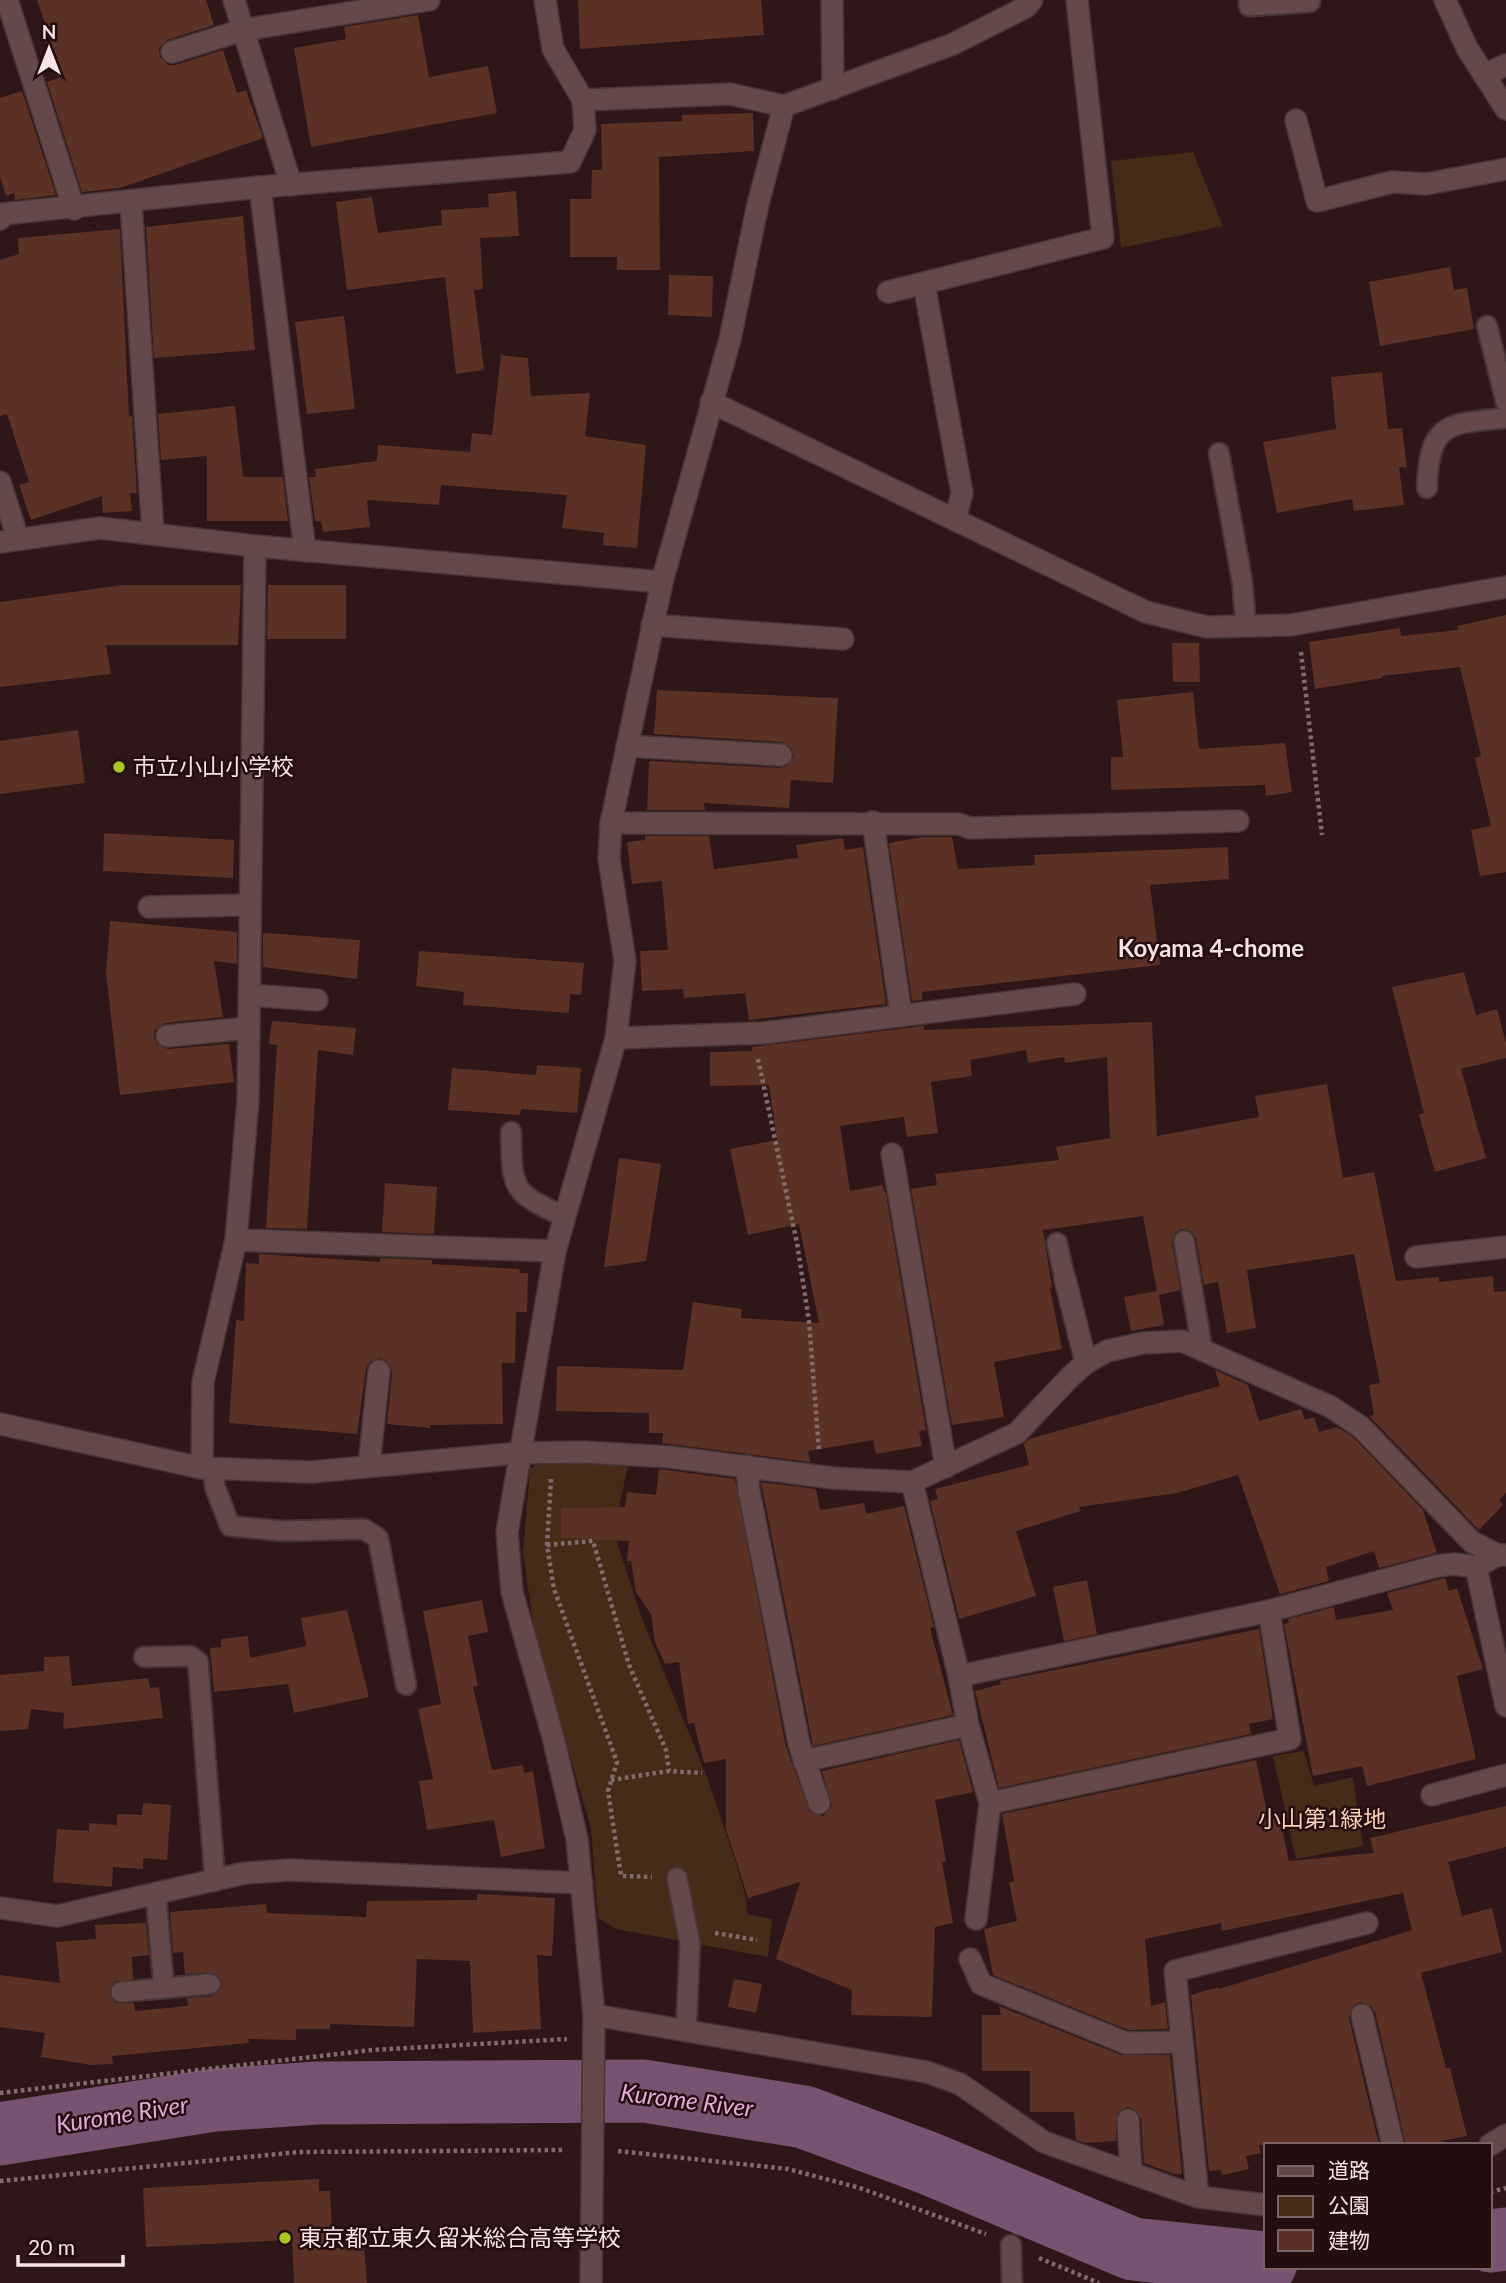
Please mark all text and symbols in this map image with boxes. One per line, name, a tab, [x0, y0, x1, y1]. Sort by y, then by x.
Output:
north arrow	[14, 14, 84, 84]
text: N	[42, 20, 56, 43]
place label: 市立小山小学校	[133, 752, 294, 780]
marker: 市立小山小学校	[111, 759, 127, 775]
district label: Koyama 4-chome	[1118, 933, 1304, 962]
park label: 小山第1緑地	[1258, 1804, 1386, 1832]
water label: Kurome River	[619, 2077, 756, 2122]
water label: Kurome River	[54, 2089, 191, 2138]
legend	[1264, 2143, 1492, 2269]
text: 道路	[1328, 2157, 1370, 2182]
text: 公園	[1328, 2192, 1370, 2217]
place label: 東京都立東久留米総合高等学校	[299, 2223, 621, 2251]
scale bar	[18, 2224, 122, 2268]
text: 建物	[1328, 2227, 1370, 2252]
marker: 東京都立東久留米総合高等学校	[277, 2230, 293, 2246]
text: 20 m	[28, 2234, 75, 2259]

